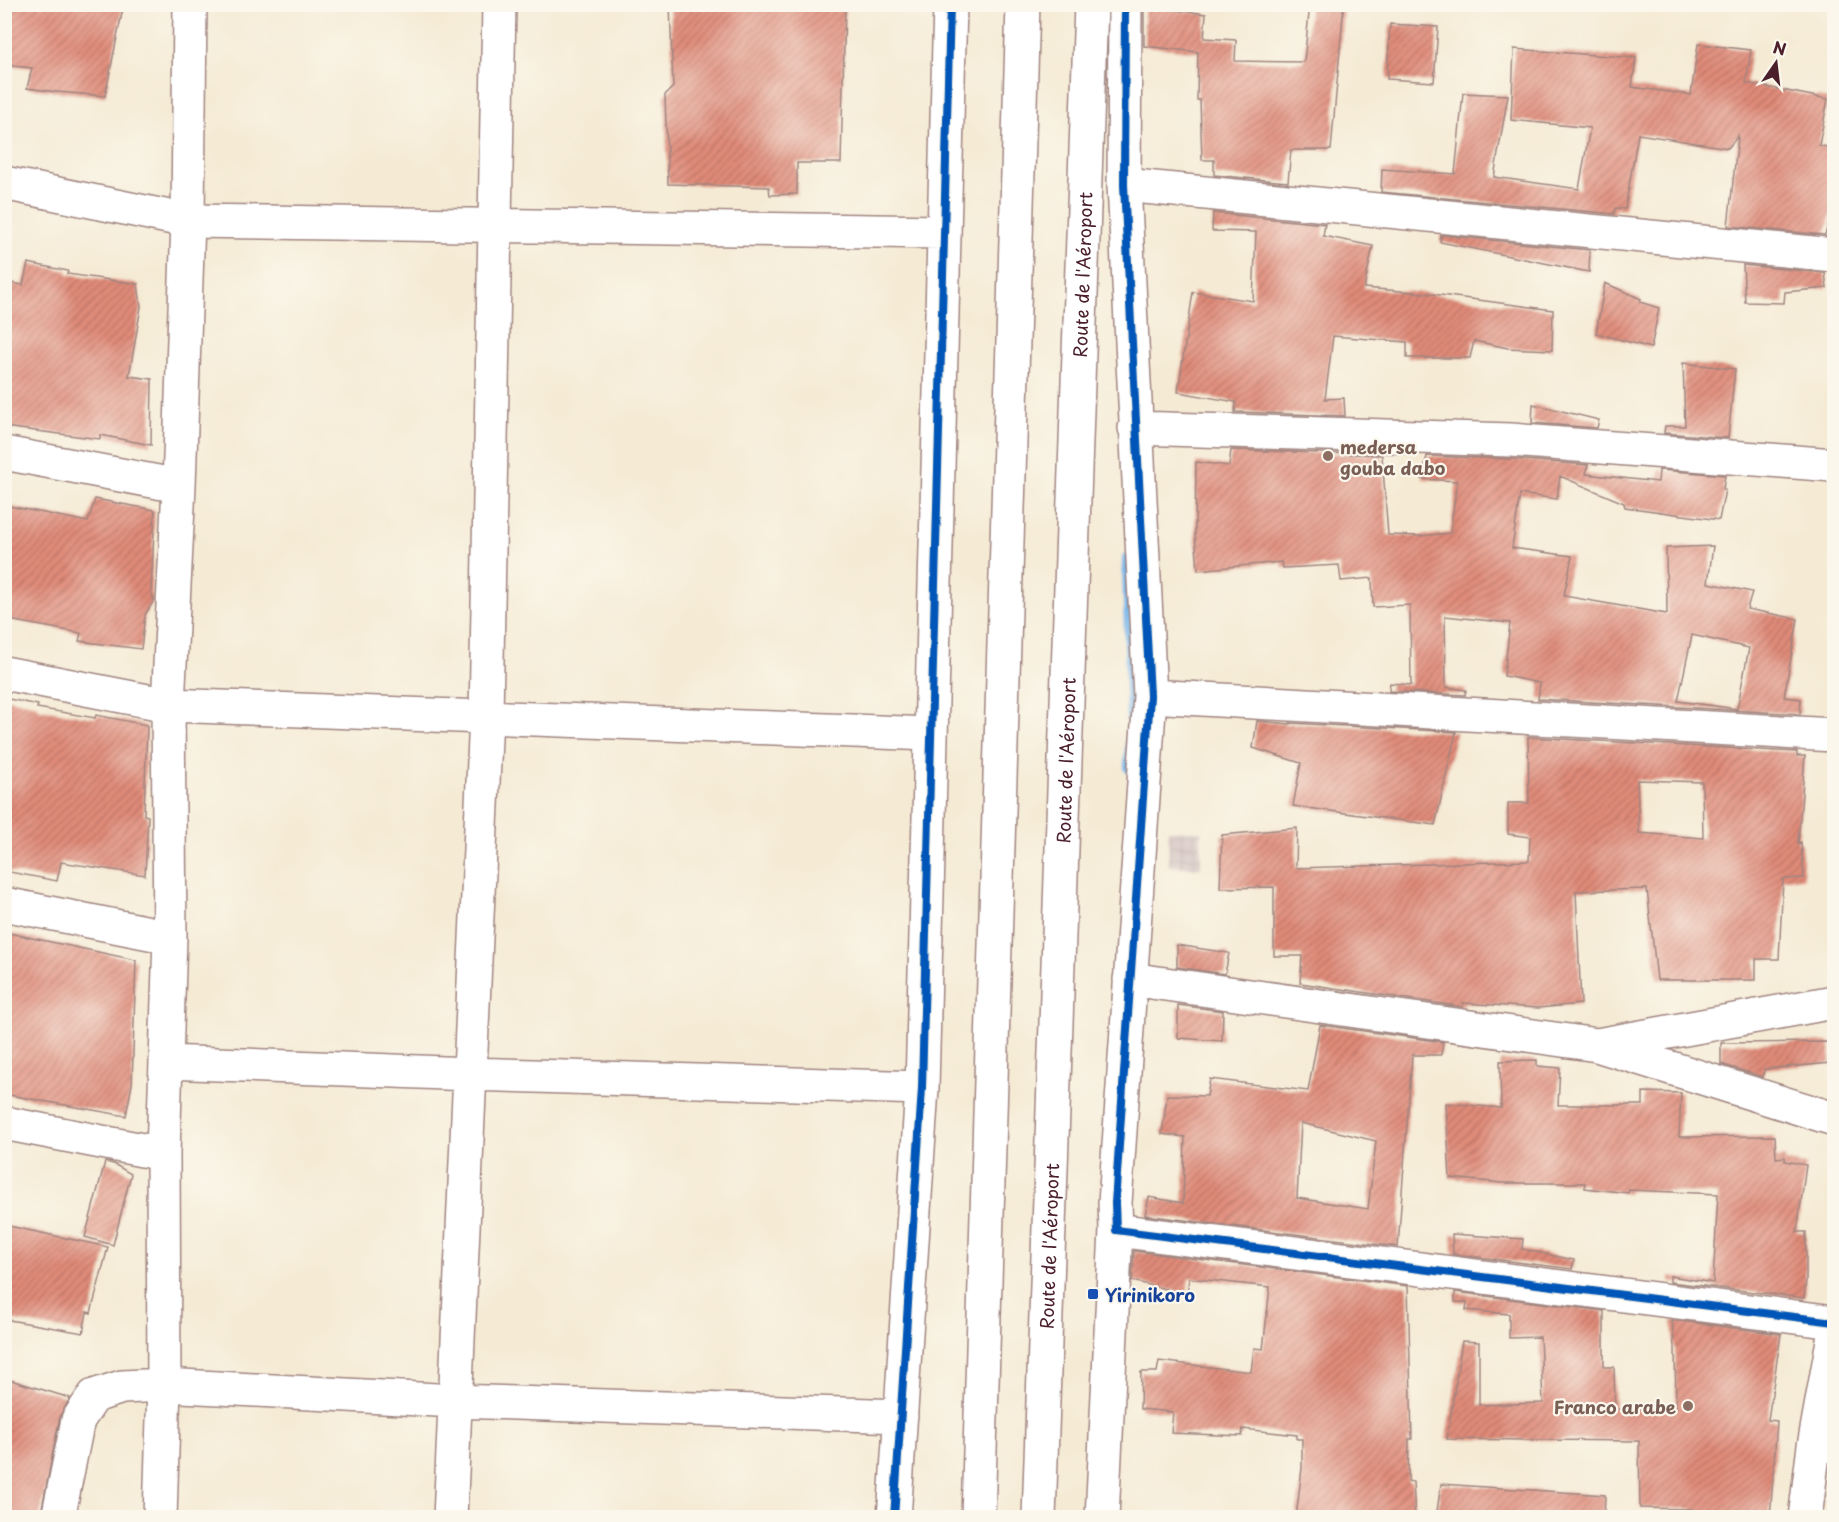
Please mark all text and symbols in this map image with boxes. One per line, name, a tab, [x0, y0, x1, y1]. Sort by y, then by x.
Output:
north arrow	[1746, 33, 1806, 93]
text: N	[1771, 34, 1789, 61]
street label: Route de l'Aéroport	[1065, 191, 1098, 358]
place label: medersa gouba dabo	[1340, 433, 1446, 481]
marker: medersa gouba dabo	[1321, 449, 1335, 463]
street label: Route de l'Aéroport	[1049, 677, 1081, 844]
street label: Route de l'Aéroport	[1032, 1163, 1065, 1330]
place label: Yirinikoro	[1105, 1281, 1195, 1308]
marker: Yirinikoro	[1086, 1287, 1100, 1301]
place label: Franco arabe	[1554, 1393, 1676, 1420]
marker: Franco arabe	[1681, 1399, 1695, 1413]

